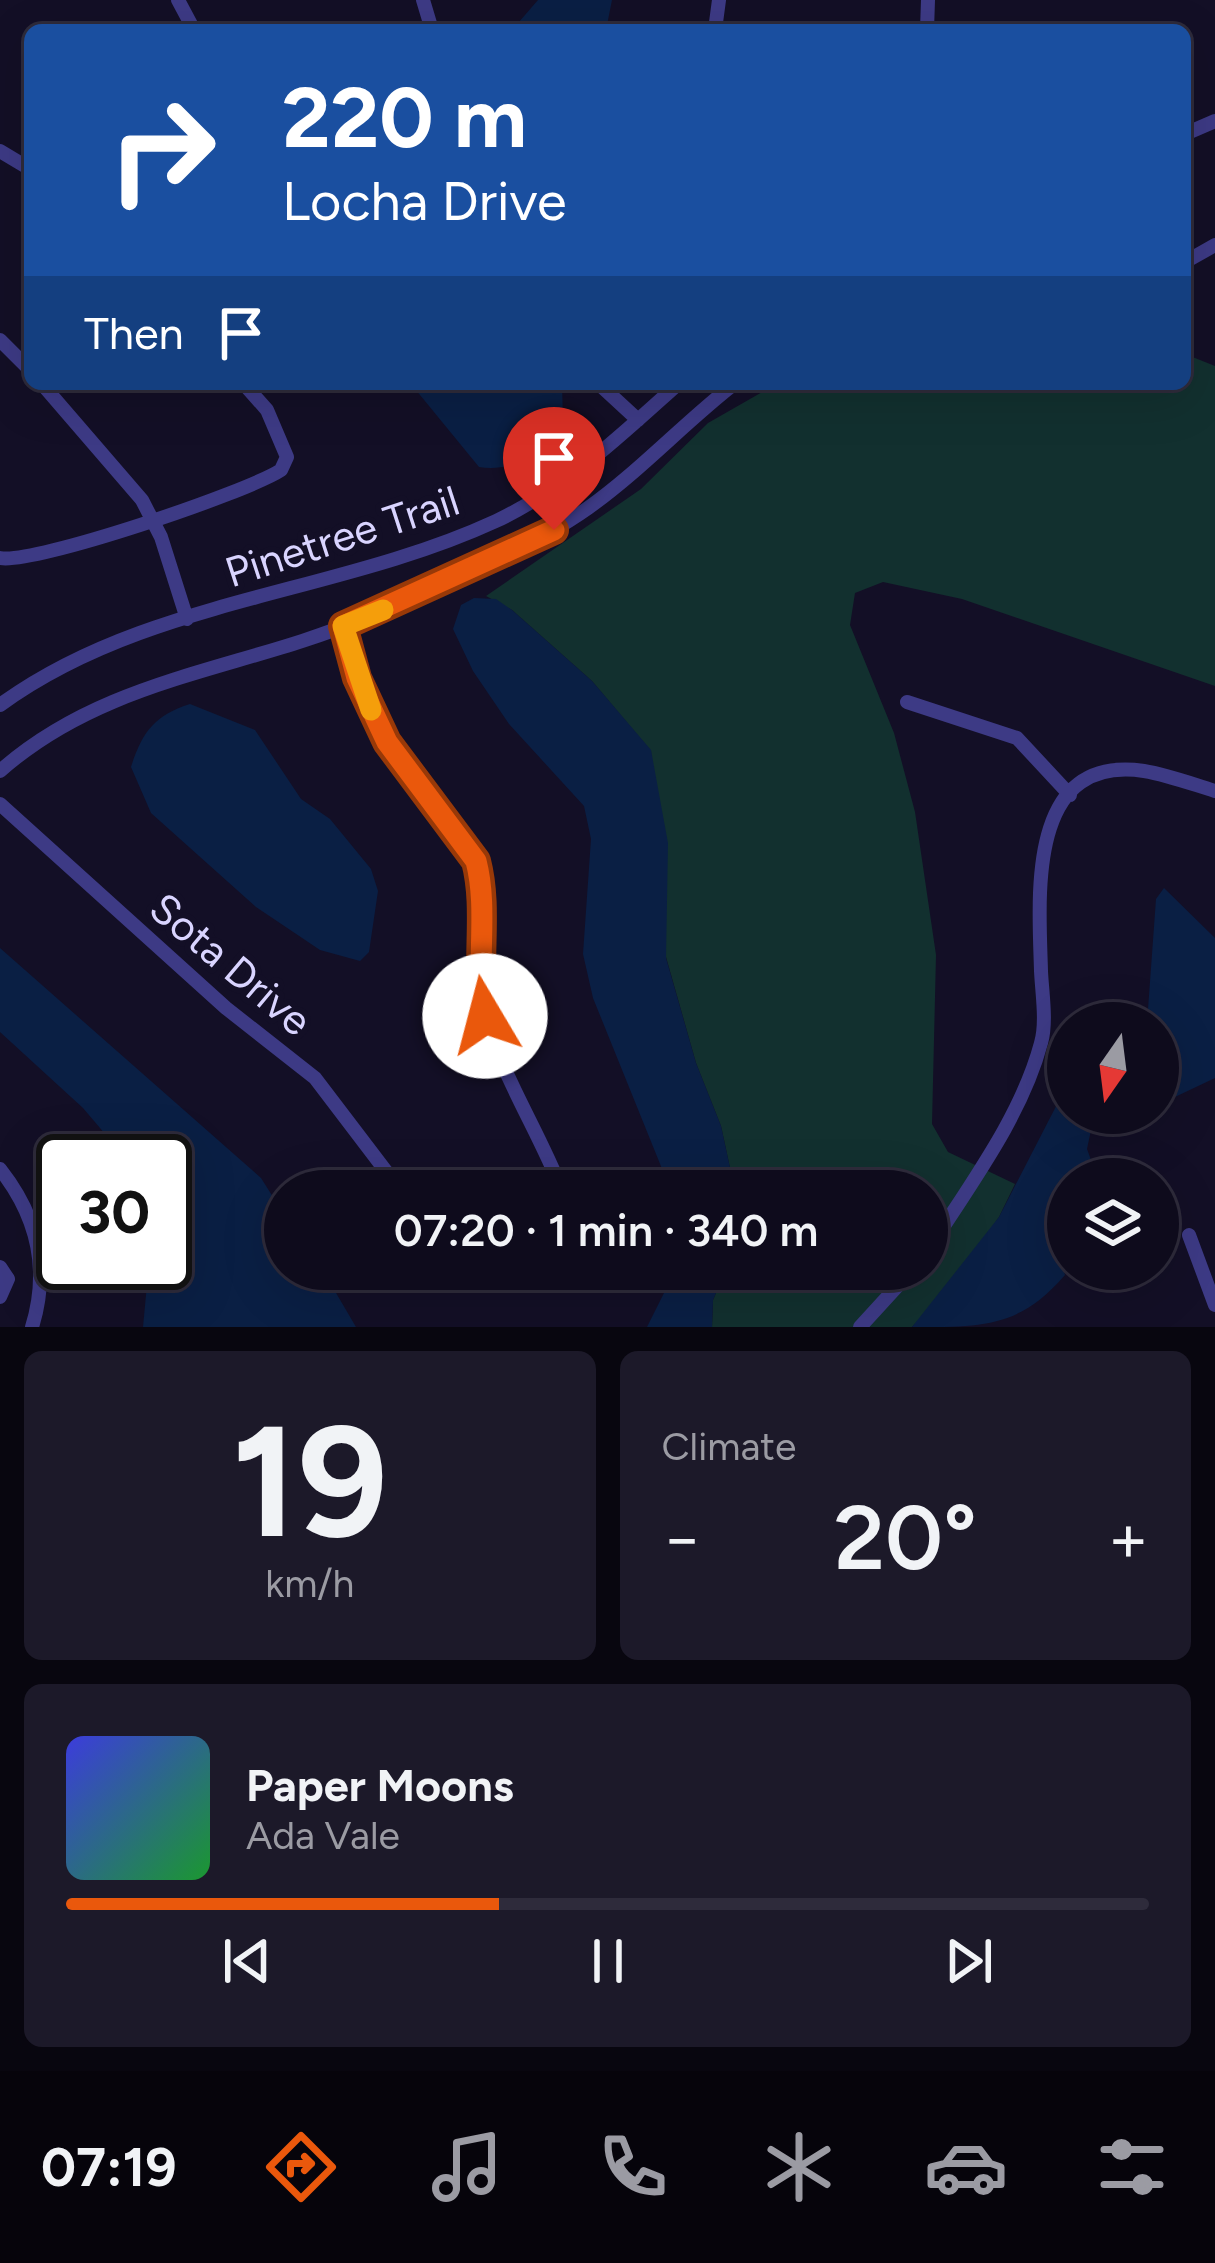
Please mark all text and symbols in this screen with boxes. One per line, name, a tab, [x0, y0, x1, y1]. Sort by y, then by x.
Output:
text: 220 m	[282, 67, 527, 168]
icon: right	[84, 72, 240, 228]
text: Locha Drive	[282, 169, 567, 234]
icon: arrive	[208, 300, 274, 366]
text: Then	[84, 306, 184, 360]
pin	[503, 407, 605, 530]
icon: arrive	[521, 425, 587, 491]
street label: Pinetree Trail	[219, 475, 465, 598]
street label: Sota Drive	[140, 882, 322, 1047]
position arrow	[422, 953, 548, 1079]
north arrow	[1047, 1002, 1179, 1134]
map controls	[1047, 1002, 1179, 1290]
speed limit sign: 30	[36, 1134, 192, 1290]
button: layers	[1047, 1158, 1179, 1290]
text: 07:20 · 1 min · 340 m	[394, 1203, 818, 1257]
text: 19	[232, 1388, 388, 1575]
text: Climate	[662, 1423, 796, 1470]
text: 20°	[834, 1483, 977, 1592]
text: −	[662, 1498, 703, 1578]
text: +	[1108, 1498, 1149, 1578]
text: km/h	[265, 1560, 354, 1607]
text: Paper Moons	[246, 1758, 514, 1812]
text: Ada Vale	[246, 1812, 400, 1859]
icon: previous	[214, 1928, 280, 1994]
icon: pause	[575, 1928, 641, 1994]
icon: next	[936, 1928, 1002, 1994]
icon: directions	[259, 2125, 343, 2209]
icon: music	[425, 2125, 509, 2209]
icon: phone	[591, 2125, 675, 2209]
icon: climate	[757, 2125, 841, 2209]
icon: car	[924, 2125, 1008, 2209]
icon: filters	[1090, 2125, 1174, 2209]
text: 07:19	[41, 2135, 177, 2200]

